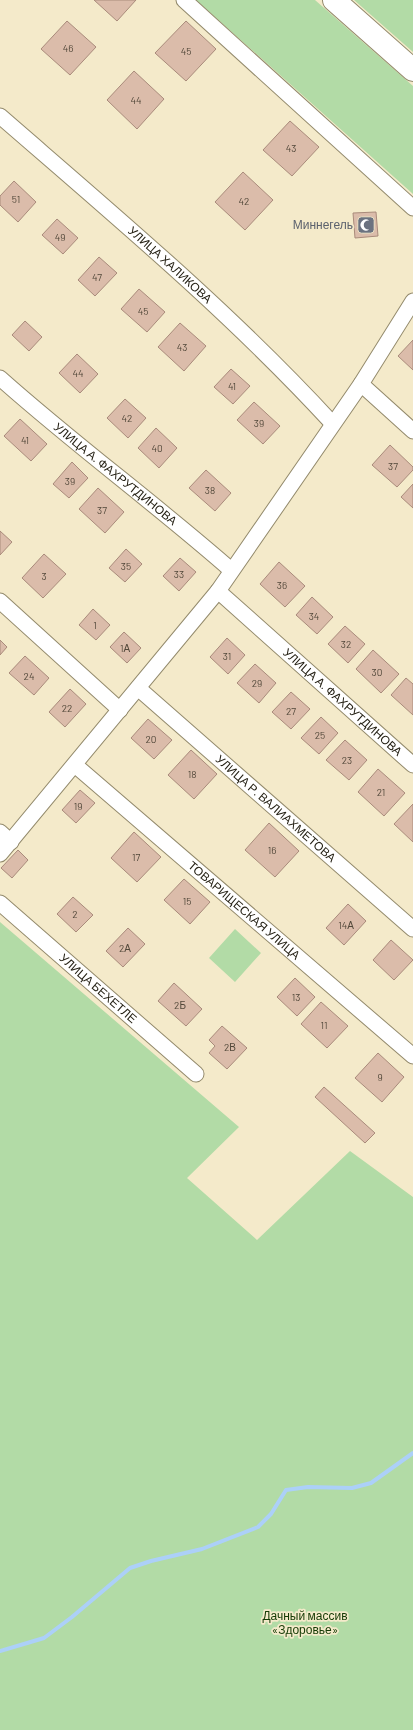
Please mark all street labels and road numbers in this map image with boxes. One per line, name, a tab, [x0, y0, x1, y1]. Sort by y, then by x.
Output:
street label: УЛИЦА ХАЛИКОВА	[126, 223, 215, 305]
street label: УЛИЦА А. ФАХРУТДИНОВА	[51, 419, 180, 527]
street label: УЛИЦА А. ФАХРУТДИНОВА	[281, 645, 406, 758]
street label: УЛИЦА Р. ВАЛИАХМЕТОВА	[213, 752, 339, 864]
street label: ТОВАРИЩЕСКАЯ УЛИЦА	[186, 858, 303, 962]
street label: УЛИЦА БЕХЕТЛЕ	[57, 950, 140, 1025]

